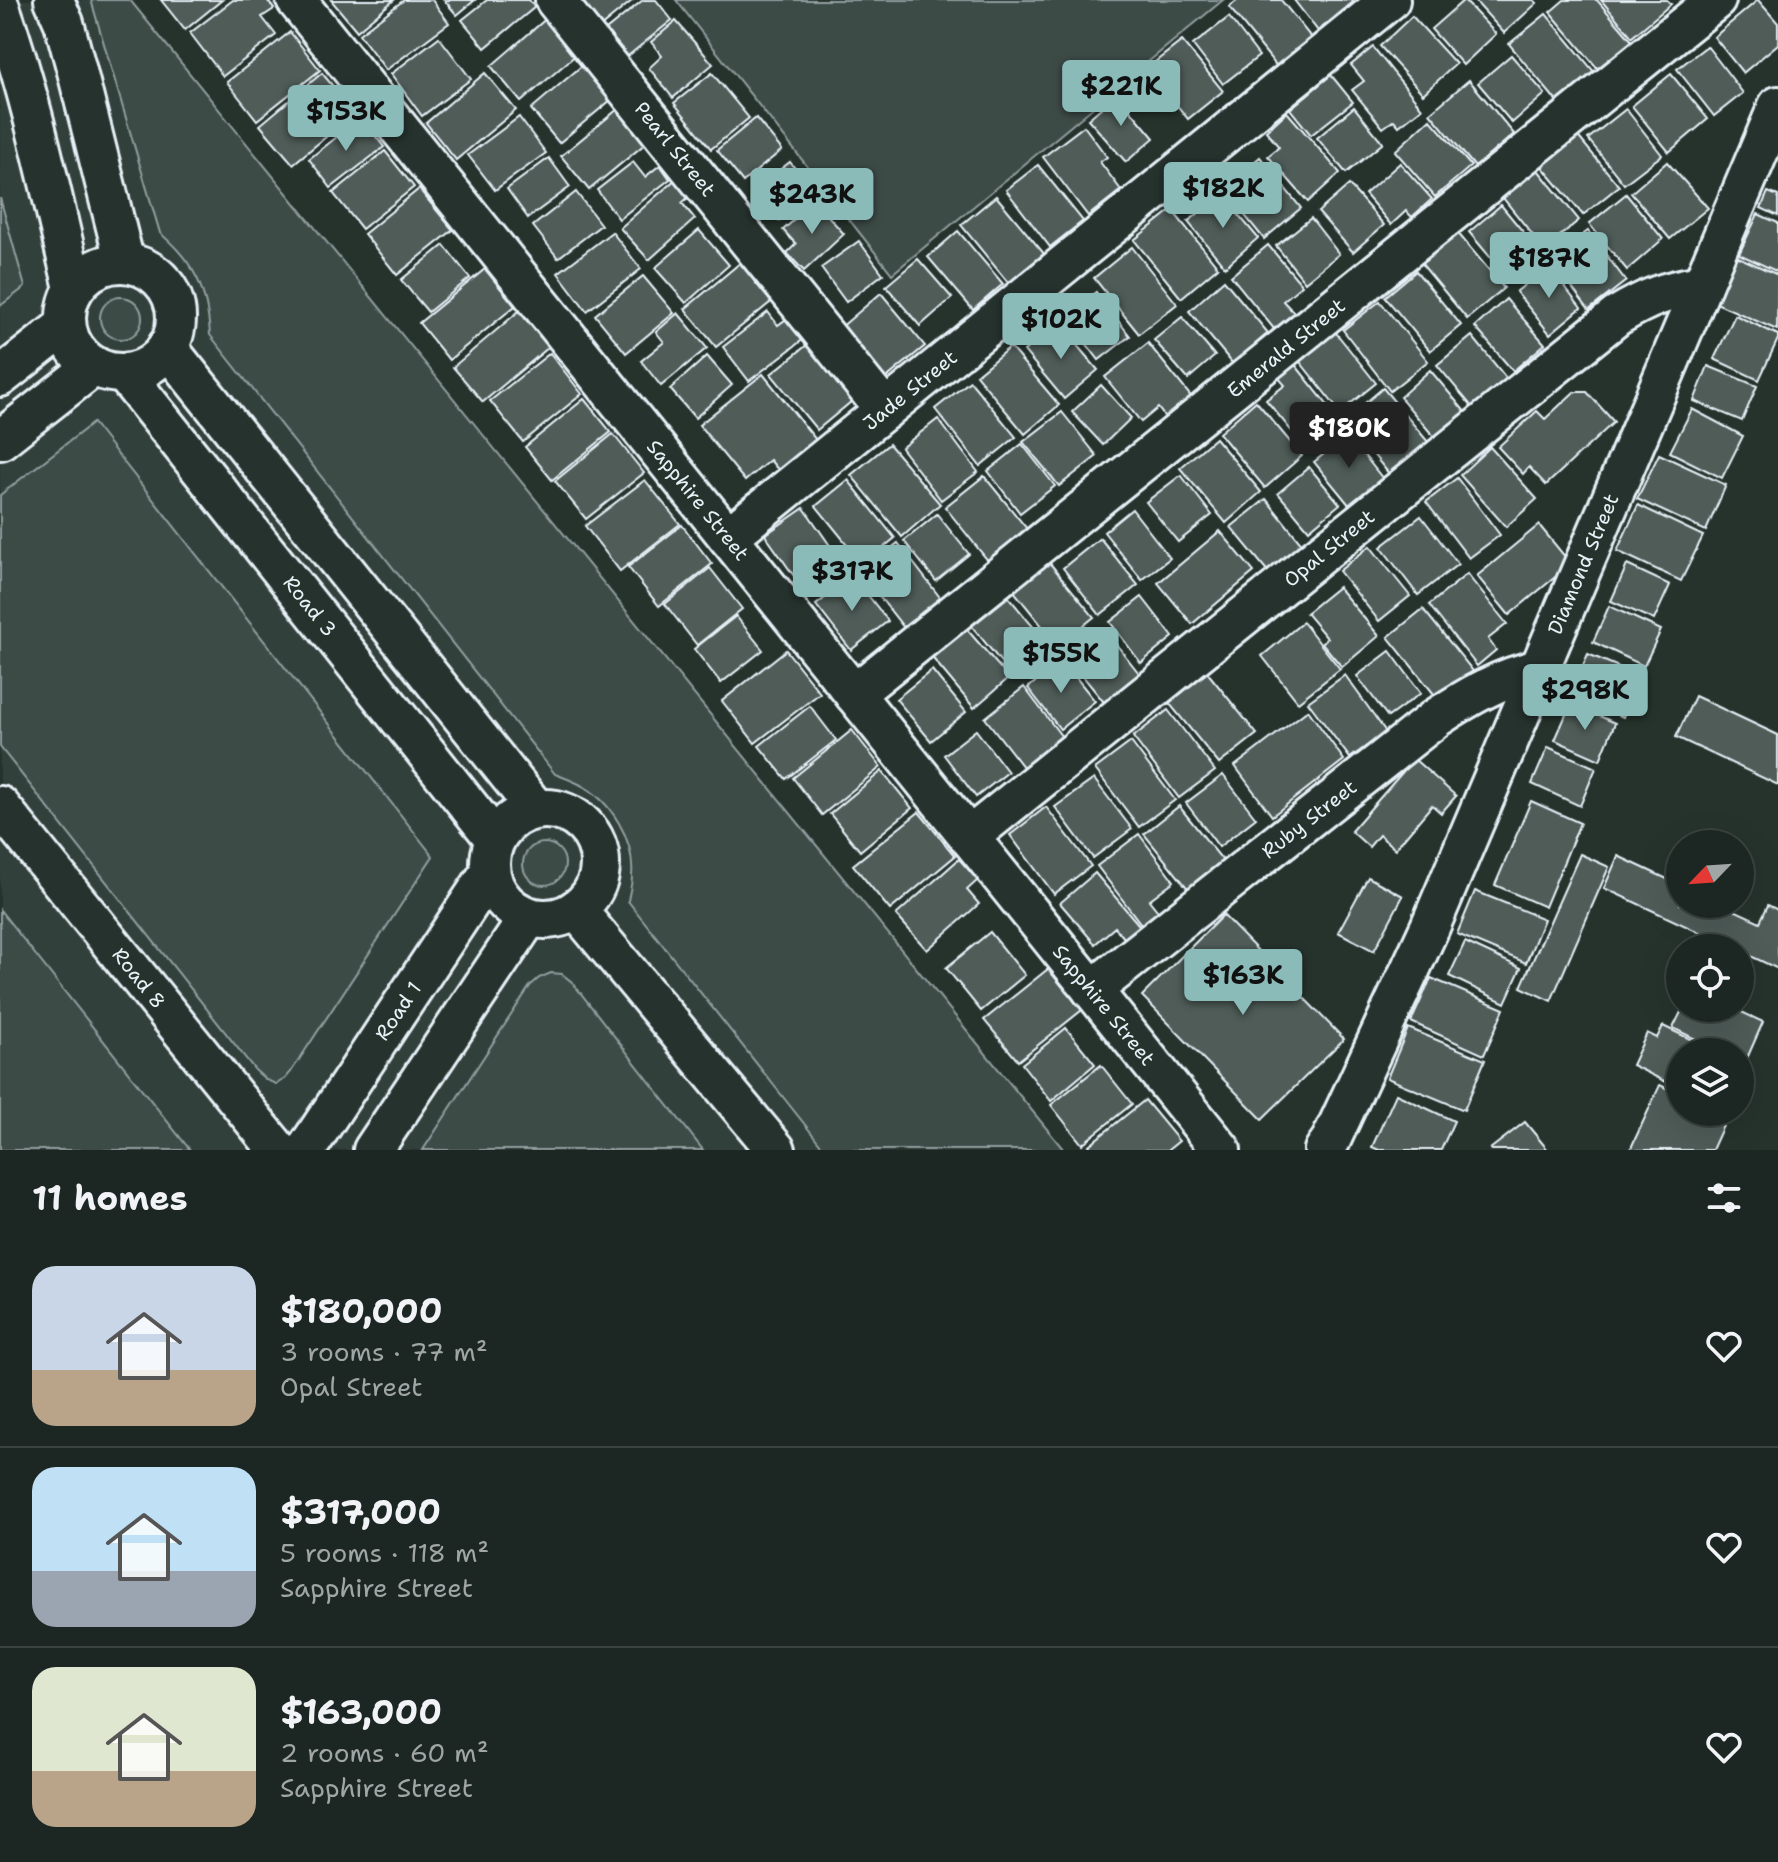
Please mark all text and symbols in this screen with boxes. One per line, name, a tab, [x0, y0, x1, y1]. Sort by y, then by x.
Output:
pin: $221K	[1065, 60, 1177, 128]
text: $221K	[1080, 68, 1162, 103]
pin: $153K	[290, 85, 402, 153]
text: $153K	[306, 93, 386, 128]
street label: Pearl Street	[629, 96, 721, 202]
pin: $182K	[1167, 162, 1279, 230]
pin: $243K	[756, 168, 868, 236]
text: $182K	[1182, 170, 1264, 205]
text: $243K	[768, 176, 856, 211]
pin: $187K	[1493, 232, 1605, 300]
text: $187K	[1508, 240, 1590, 275]
street label: Emerald Street	[1222, 292, 1350, 404]
pin: $102K	[1005, 293, 1117, 361]
text: $102K	[1020, 301, 1102, 336]
street label: Jade Street	[858, 344, 962, 436]
pin: $180K	[1293, 402, 1405, 470]
text: $180K	[1308, 410, 1390, 445]
street label: Sapphire Street	[641, 434, 755, 566]
street label: Diamond Street	[1542, 490, 1624, 638]
street label: Opal Street	[1278, 503, 1380, 593]
pin: $317K	[796, 545, 908, 613]
text: $317K	[811, 553, 893, 588]
street label: Road 3	[278, 570, 342, 642]
pin: $155K	[1005, 627, 1117, 695]
text: $155K	[1022, 635, 1100, 670]
pin: $298K	[1529, 664, 1641, 732]
text: $298K	[1541, 672, 1629, 707]
street label: Ruby Street	[1256, 774, 1362, 864]
north arrow	[1666, 830, 1754, 918]
map controls	[1666, 830, 1754, 1126]
button: locate	[1666, 934, 1754, 1022]
street label: Sapphire Street	[1047, 939, 1161, 1071]
street label: Road 8	[107, 942, 171, 1014]
pin: $163K	[1187, 949, 1299, 1017]
text: $163K	[1202, 957, 1284, 992]
street label: Road 1	[369, 977, 427, 1045]
button: layers	[1666, 1038, 1754, 1126]
text: 11 homes	[32, 1175, 188, 1221]
icon: filters	[1702, 1176, 1746, 1220]
text: $180,000	[280, 1288, 443, 1334]
icon: home	[96, 1298, 192, 1394]
icon: heart	[1702, 1324, 1746, 1368]
text: 3 rooms · 77 m²	[280, 1334, 488, 1369]
text: Opal Street	[280, 1369, 423, 1404]
text: $317,000	[280, 1489, 441, 1535]
icon: home	[96, 1499, 192, 1595]
icon: heart	[1702, 1525, 1746, 1569]
text: 5 rooms · 118 m²	[280, 1535, 489, 1570]
text: Sapphire Street	[280, 1570, 473, 1605]
text: $163,000	[280, 1689, 442, 1735]
icon: home	[96, 1699, 192, 1795]
icon: heart	[1702, 1725, 1746, 1769]
text: 2 rooms · 60 m²	[280, 1735, 489, 1770]
text: Sapphire Street	[280, 1770, 473, 1805]

